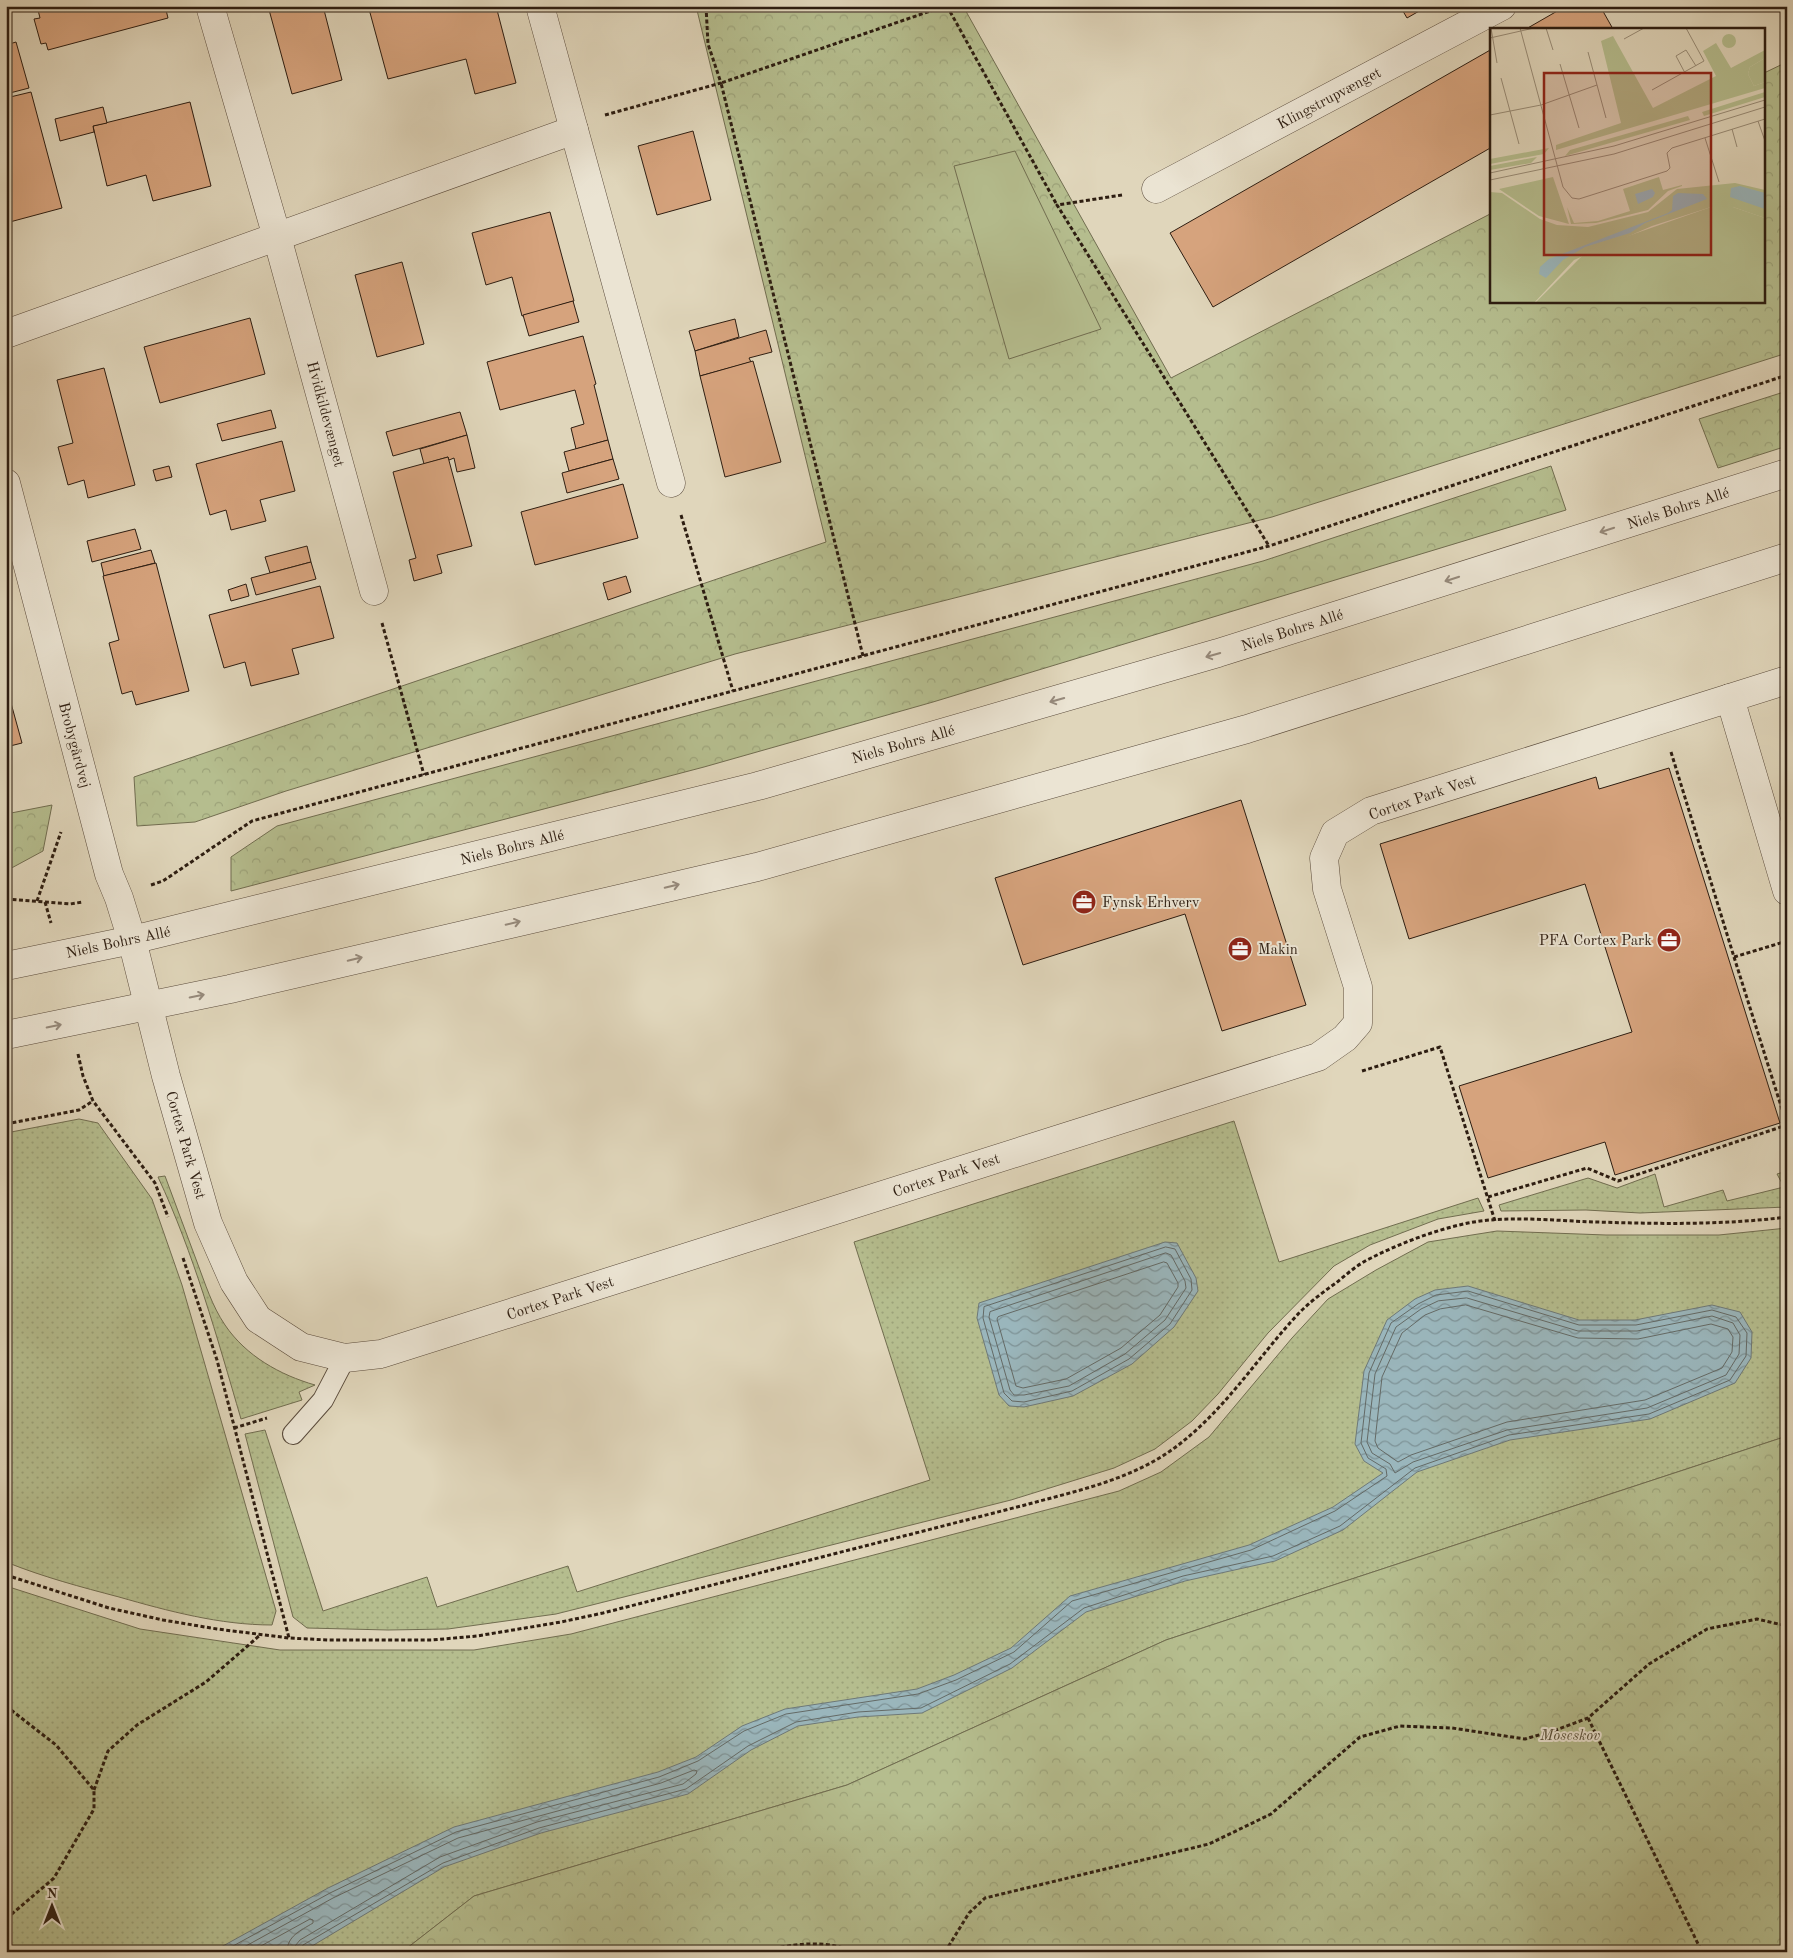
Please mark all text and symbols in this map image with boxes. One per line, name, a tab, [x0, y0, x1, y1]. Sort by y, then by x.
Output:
inset map	[1490, 28, 1766, 302]
street label: Klingstrupvænget	[1275, 66, 1384, 133]
street label: Hvidkildevænget	[303, 360, 346, 469]
street label: Niels Bohrs Allé	[1625, 486, 1732, 533]
one-way arrow	[1599, 526, 1615, 536]
one-way arrow	[1444, 575, 1460, 585]
street label: Niels Bohrs Allé	[1239, 608, 1346, 655]
one-way arrow	[1206, 650, 1222, 660]
one-way arrow	[1050, 695, 1066, 705]
street label: Brobygårdvej	[55, 701, 92, 790]
street label: Niels Bohrs Allé	[850, 724, 957, 767]
street label: Cortex Park Vest	[1367, 773, 1478, 824]
street label: Niels Bohrs Allé	[459, 828, 566, 869]
one-way arrow	[663, 881, 679, 890]
office icon: Fynsk Erhverv	[1071, 889, 1097, 915]
place label: Fynsk Erhverv	[1102, 896, 1200, 911]
one-way arrow	[505, 918, 521, 927]
street label: Niels Bohrs Allé	[65, 925, 172, 962]
office icon: PFA Cortex Park	[1656, 927, 1682, 953]
place label: PFA Cortex Park	[1539, 934, 1652, 949]
office icon: Makin	[1227, 936, 1253, 962]
place label: Makin	[1258, 943, 1298, 958]
one-way arrow	[346, 954, 362, 963]
one-way arrow	[188, 991, 204, 1000]
one-way arrow	[46, 1020, 62, 1030]
street label: Cortex Park Vest	[162, 1090, 207, 1201]
street label: Cortex Park Vest	[891, 1152, 1002, 1201]
street label: Cortex Park Vest	[505, 1275, 616, 1324]
park label: Moseskov	[1539, 1729, 1600, 1744]
north arrow	[28, 1880, 78, 1930]
text: N	[47, 1887, 58, 1901]

